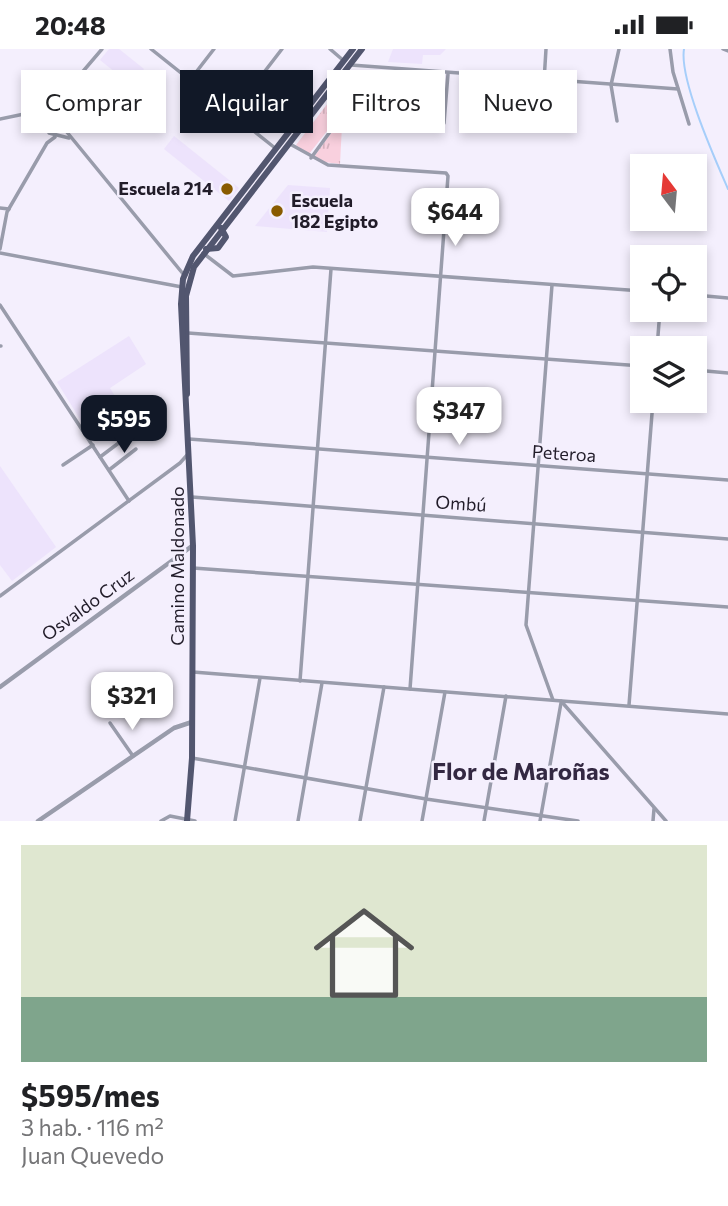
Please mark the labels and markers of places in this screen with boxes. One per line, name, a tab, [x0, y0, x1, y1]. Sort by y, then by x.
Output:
place label: Escuela 214	[118, 177, 213, 199]
marker: Escuela 214	[219, 181, 235, 197]
place label: Escuela 182 Egipto	[291, 189, 379, 232]
pin: $644	[414, 189, 496, 248]
marker: Escuela 182 Egipto	[269, 203, 285, 219]
pin: $347	[418, 387, 500, 447]
pin: $595	[83, 395, 165, 455]
pin: $321	[91, 673, 173, 732]

